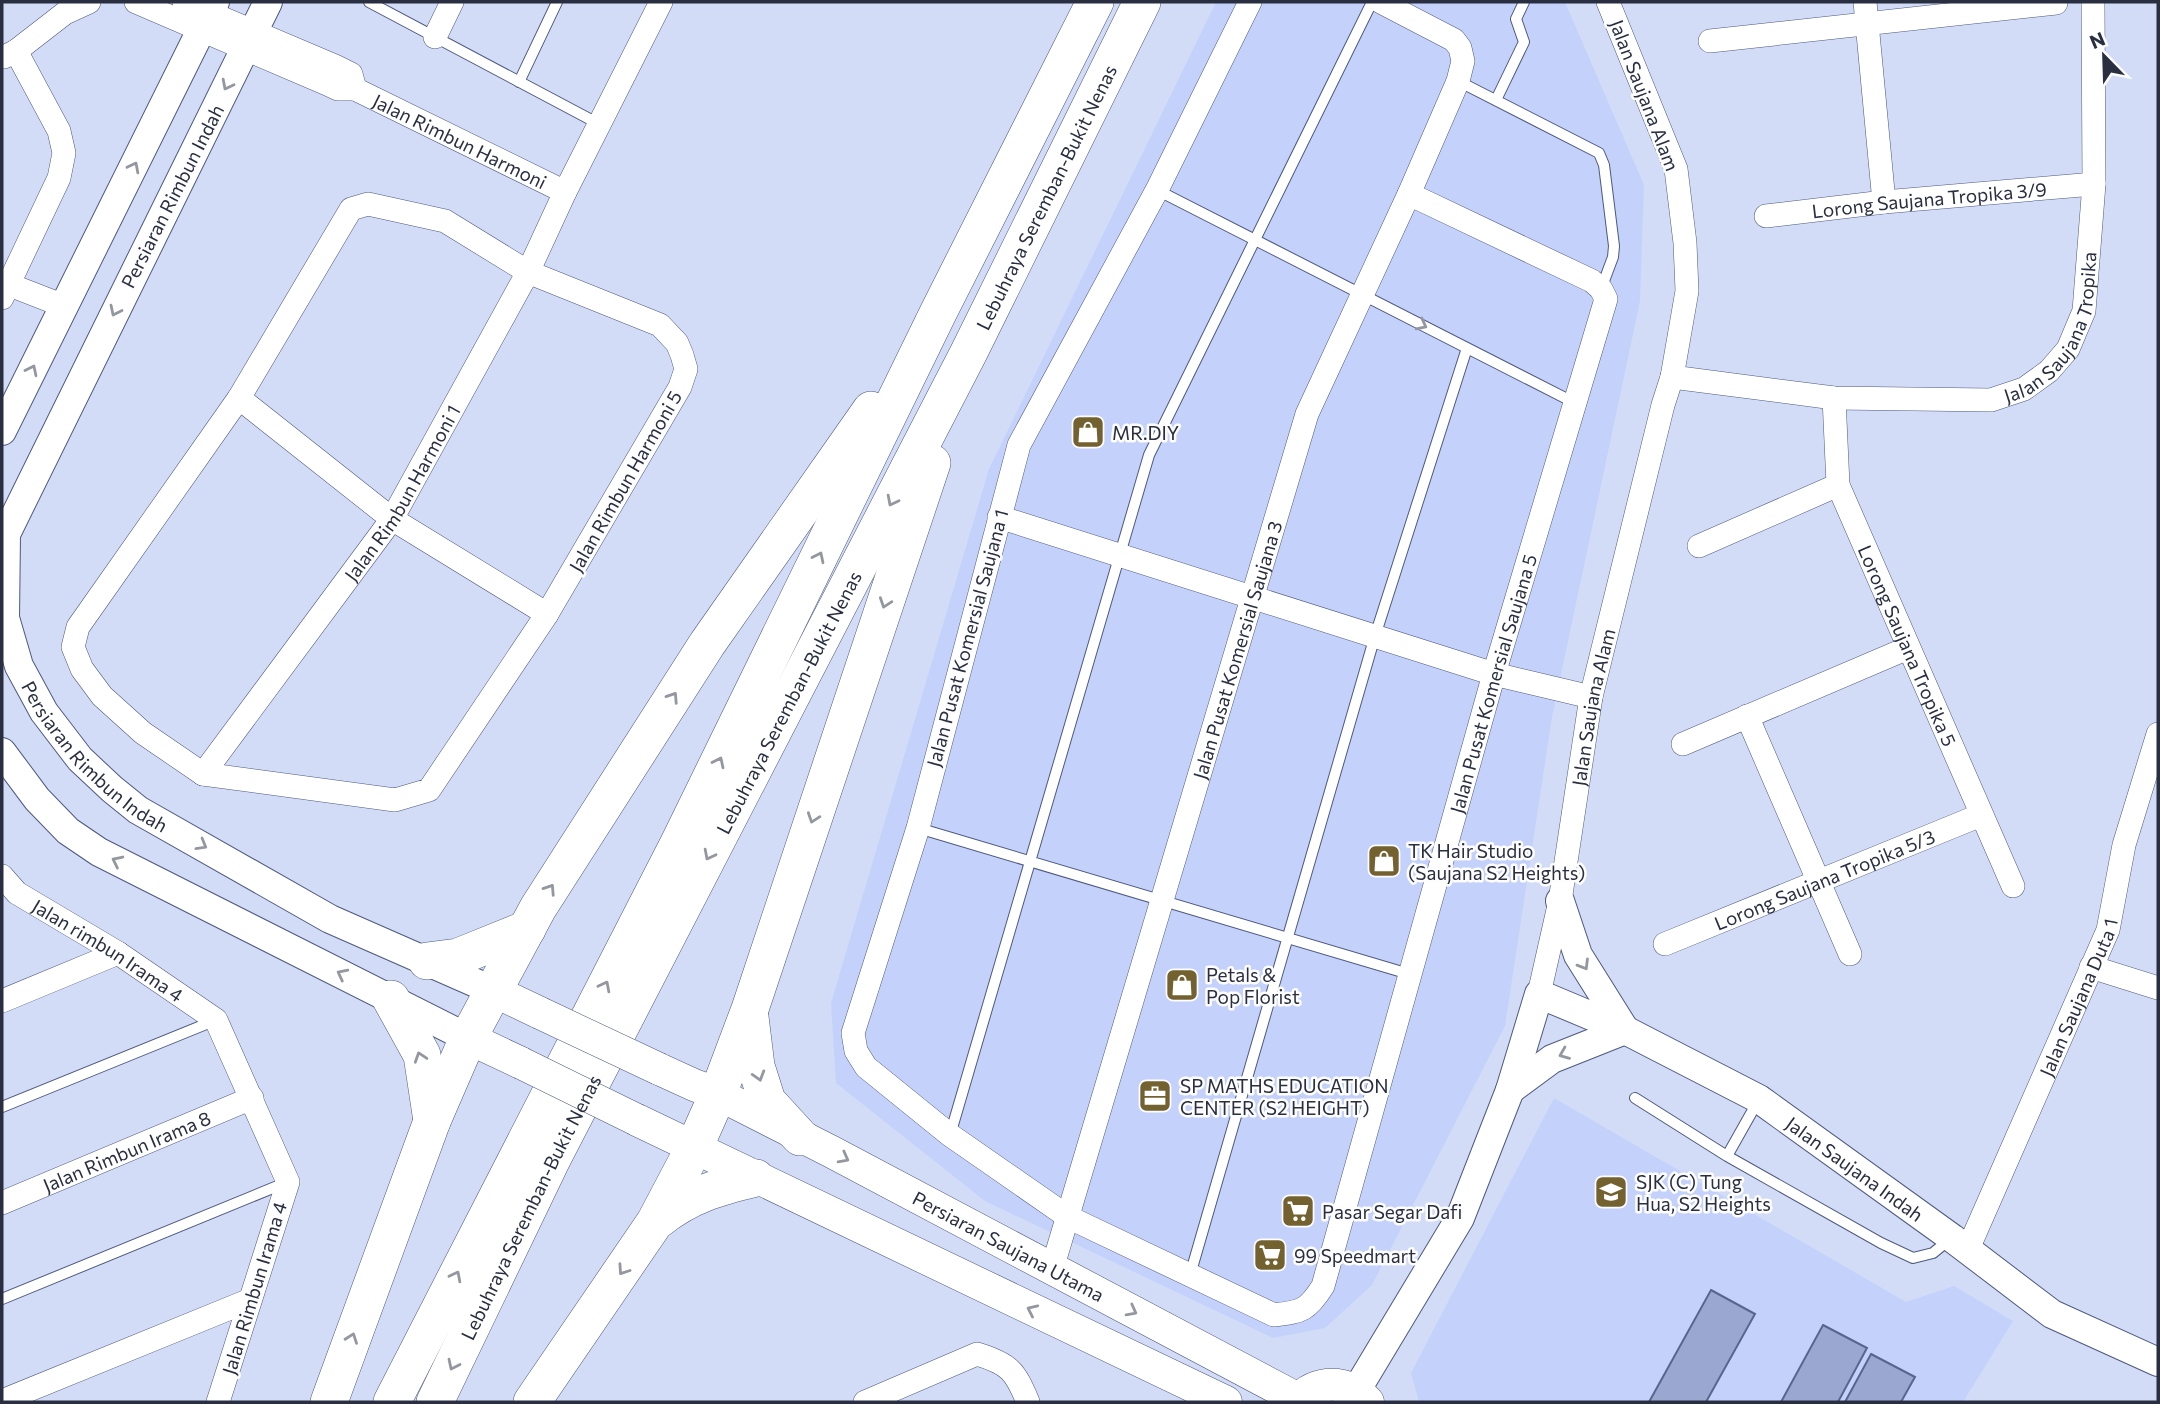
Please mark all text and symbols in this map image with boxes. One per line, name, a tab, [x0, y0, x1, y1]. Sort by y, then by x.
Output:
street label: Jalan Saujana Alam	[1606, 16, 1684, 174]
north arrow	[2069, 21, 2139, 91]
text: N	[2086, 27, 2108, 53]
street label: Lebuhraya Seremban-Bukit Nenas	[970, 61, 1121, 333]
one-way arrow	[222, 78, 236, 90]
street label: Jalan Rimbun Harmoni	[369, 88, 551, 193]
street label: Persiaran Rimbun Indah	[116, 100, 228, 292]
one-way arrow	[125, 162, 139, 174]
street label: Lorong Saujana Tropika 3/9	[1810, 177, 2048, 222]
street label: Jalan Saujana Tropika	[2001, 251, 2100, 406]
one-way arrow	[109, 304, 123, 316]
one-way arrow	[1415, 317, 1427, 331]
one-way arrow	[23, 365, 37, 377]
street label: Jalan Rimbun Harmoni 5	[564, 386, 686, 576]
street label: Jalan Rimbun Harmoni 1	[339, 401, 464, 585]
shop icon: MR.DIY	[1069, 413, 1107, 451]
place label: MR.DIY	[1112, 421, 1179, 444]
one-way arrow	[887, 494, 901, 506]
street label: Jalan Pusat Komersial Saujana 1	[922, 507, 1012, 769]
street label: Jalan Pusat Komersial Saujana 3	[1187, 518, 1286, 782]
street label: Lorong Saujana Tropika 5	[1854, 541, 1962, 749]
street label: Jalan Pusat Komersial Saujana 5	[1444, 551, 1541, 816]
one-way arrow	[810, 552, 824, 564]
street label: Lebuhraya Seremban-Bukit Nenas	[711, 567, 865, 837]
one-way arrow	[879, 596, 893, 608]
street label: Jalan Saujana Alam	[1566, 626, 1619, 788]
street label: Persiaran Rimbun Indah	[18, 677, 172, 836]
one-way arrow	[665, 692, 678, 705]
one-way arrow	[710, 757, 724, 769]
one-way arrow	[807, 812, 821, 824]
street label: Lorong Saujana Tropika 5/3	[1711, 824, 1938, 934]
one-way arrow	[194, 837, 207, 850]
place label: TK Hair Studio (Saujana S2 Heights)	[1408, 839, 1585, 884]
shop icon: TK Hair Studio (Saujana S2 Heights)	[1365, 842, 1403, 880]
one-way arrow	[704, 848, 717, 860]
one-way arrow	[112, 855, 124, 869]
one-way arrow	[542, 883, 555, 896]
street label: Jalan rimbun Irama 4	[28, 893, 188, 1006]
street label: Jalan Saujana Duta 1	[2034, 917, 2121, 1080]
one-way arrow	[1576, 957, 1589, 970]
place label: Petals & Pop Florist	[1206, 963, 1300, 1008]
shop icon: Petals & Pop Florist	[1163, 966, 1201, 1004]
one-way arrow	[337, 968, 349, 982]
one-way arrow	[597, 981, 610, 994]
one-way arrow	[1559, 1046, 1571, 1060]
one-way arrow	[414, 1051, 429, 1063]
one-way arrow	[751, 1070, 766, 1082]
street label: Lebuhraya Seremban-Bukit Nenas	[455, 1071, 605, 1343]
place label: SP MATHS EDUCATION CENTER (S2 HEIGHT)	[1180, 1074, 1389, 1119]
office icon: SP MATHS EDUCATION CENTER (S2 HEIGHT)	[1136, 1077, 1174, 1115]
street label: Jalan Rimbun Irama 8	[39, 1105, 214, 1196]
street label: Jalan Saujana Indah	[1782, 1111, 1928, 1225]
one-way arrow	[837, 1150, 850, 1164]
place label: SJK (C) Tung Hua, S2 Heights	[1636, 1170, 1771, 1215]
school or university icon: SJK (C) Tung Hua, S2 Heights	[1592, 1173, 1630, 1211]
street label: Persiaran Saujana Utama	[909, 1186, 1108, 1306]
supermarket icon: Pasar Segar Dafi	[1279, 1192, 1317, 1230]
street label: Jalan Rimbun Irama 4	[217, 1199, 291, 1377]
place label: Pasar Segar Dafi	[1322, 1200, 1462, 1223]
supermarket icon: 99 Speedmart	[1251, 1236, 1289, 1274]
place label: 99 Speedmart	[1294, 1244, 1416, 1267]
one-way arrow	[619, 1262, 631, 1275]
one-way arrow	[448, 1271, 462, 1283]
one-way arrow	[1125, 1303, 1137, 1316]
one-way arrow	[1027, 1304, 1039, 1318]
one-way arrow	[344, 1333, 358, 1345]
one-way arrow	[447, 1358, 461, 1370]

